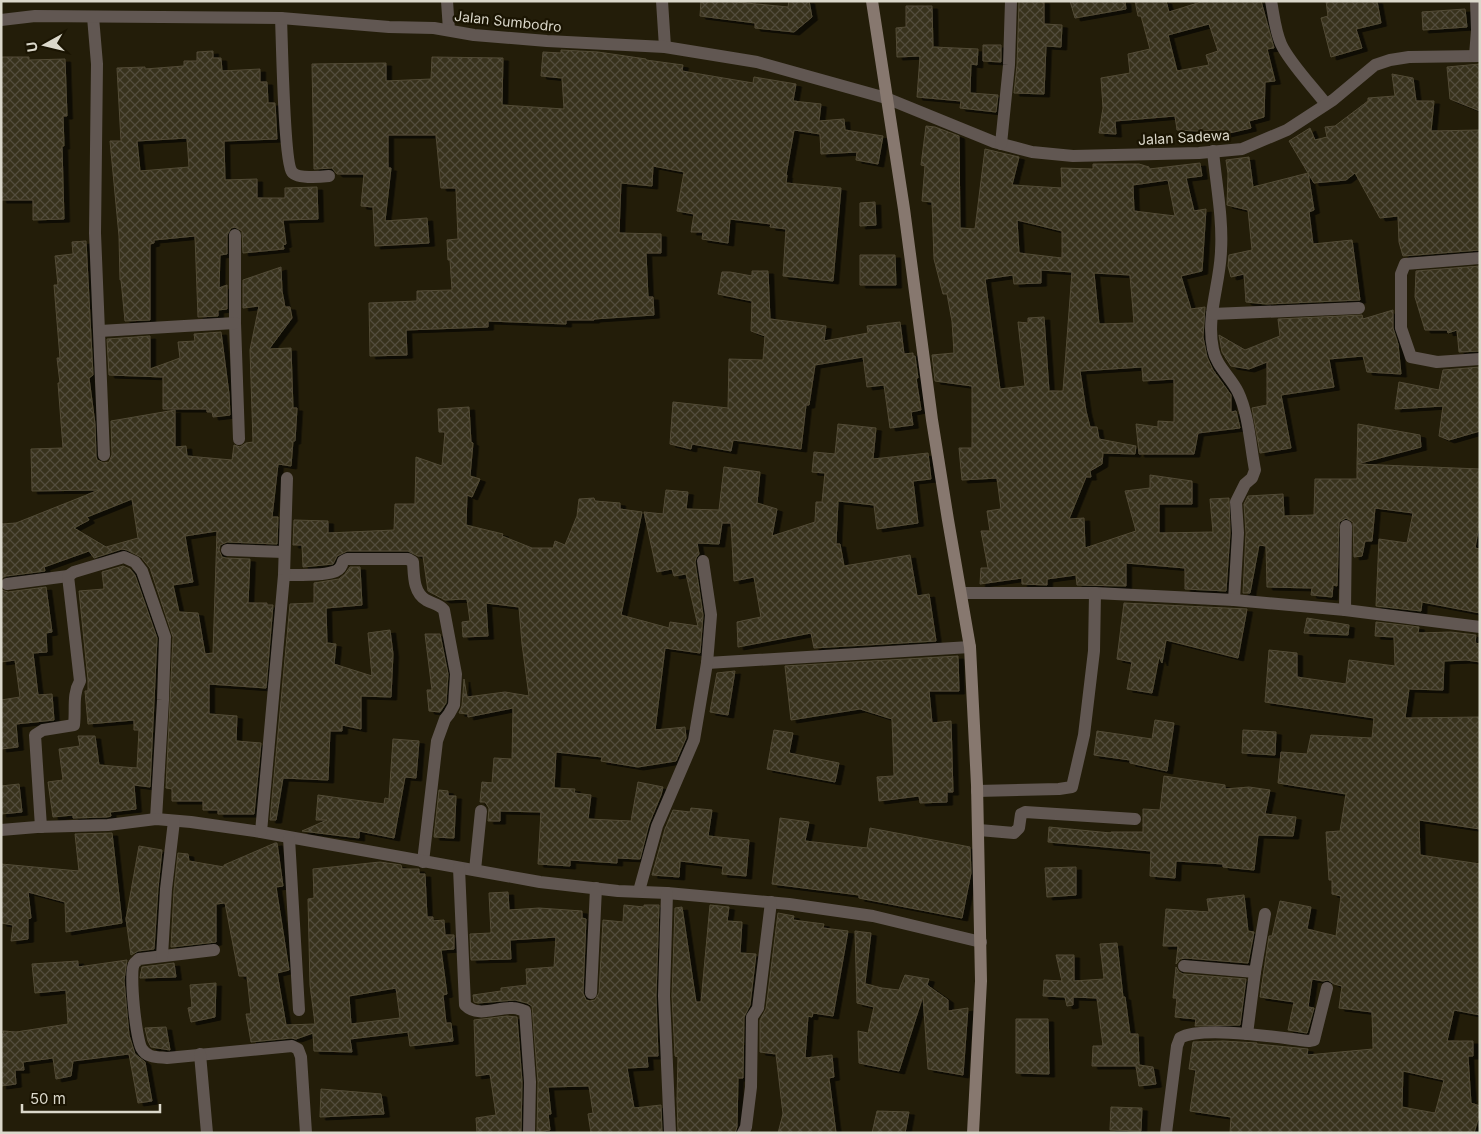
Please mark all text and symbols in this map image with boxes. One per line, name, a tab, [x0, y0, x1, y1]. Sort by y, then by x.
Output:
street label: Jalan Sumbodro	[454, 7, 562, 35]
north arrow	[20, 20, 70, 70]
text: U	[23, 41, 41, 53]
street label: Jalan Sadewa	[1138, 126, 1230, 148]
scale bar	[22, 1082, 160, 1114]
text: 50 m	[30, 1089, 66, 1108]

